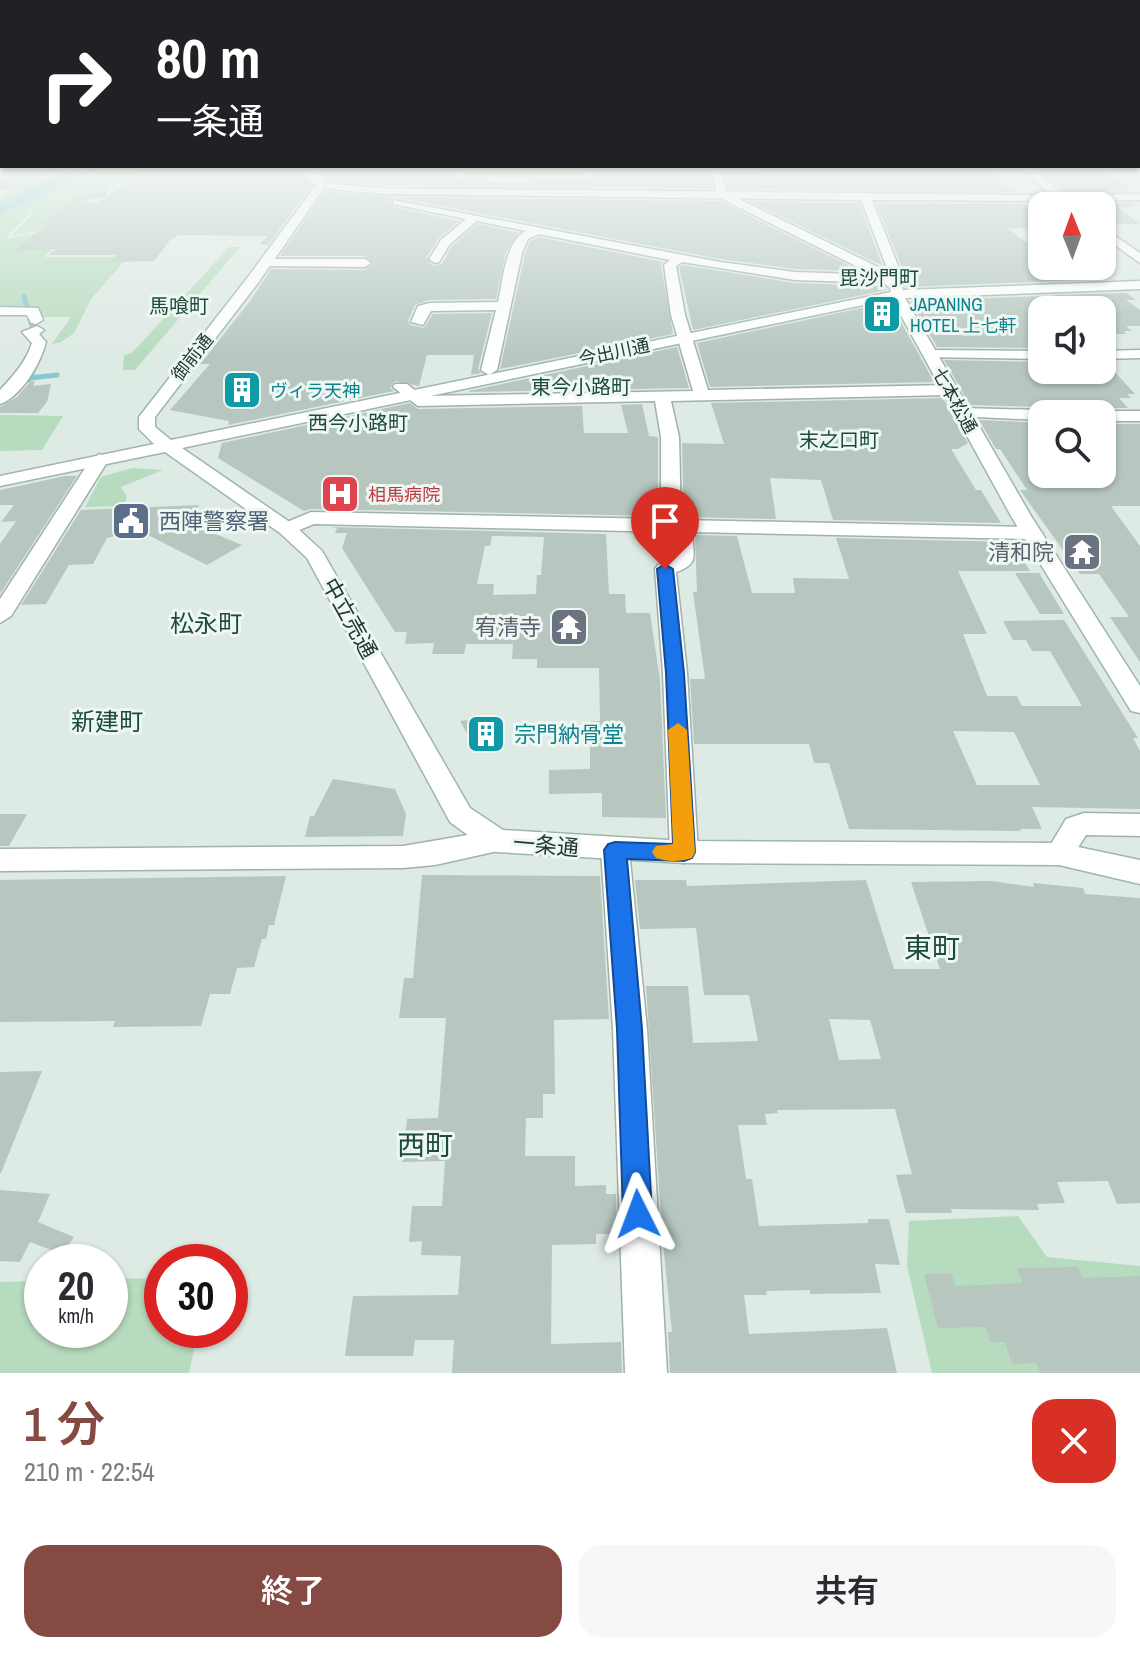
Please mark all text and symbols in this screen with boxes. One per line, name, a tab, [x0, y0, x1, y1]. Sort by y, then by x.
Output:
text: 80 m	[156, 20, 261, 95]
icon: right	[24, 32, 128, 136]
text: 一条通	[156, 97, 264, 145]
north arrow	[1028, 192, 1116, 280]
map controls	[1028, 192, 1116, 488]
district label: 毘沙門町	[839, 264, 919, 291]
district label: 馬喰町	[149, 292, 209, 319]
place label: JAPANING HOTEL 上七軒	[910, 292, 1017, 338]
building icon: JAPANING HOTEL 上七軒	[861, 293, 903, 335]
button: sound	[1028, 296, 1116, 384]
street label: 御前通	[166, 328, 218, 386]
street label: 今出川通	[576, 332, 652, 372]
street label: 七本松通	[927, 362, 983, 438]
building icon: ヴィラ天神	[221, 369, 263, 411]
district label: 東今小路町	[531, 373, 631, 400]
place label: ヴィラ天神	[270, 378, 360, 403]
button: search	[1028, 400, 1116, 488]
district label: 西今小路町	[308, 409, 408, 436]
district label: 末之口町	[799, 426, 879, 453]
hospital icon: 相馬病院	[319, 473, 361, 515]
place label: 相馬病院	[368, 482, 440, 507]
pin	[631, 487, 699, 569]
icon: arrive	[643, 499, 687, 543]
public building icon: 西陣警察署	[110, 500, 152, 542]
place label: 西陣警察署	[159, 506, 269, 536]
temple icon: 清和院	[1061, 531, 1103, 573]
place label: 清和院	[988, 537, 1054, 567]
street label: 中立売通	[316, 572, 384, 664]
temple icon: 宥清寺	[548, 606, 590, 648]
district label: 松永町	[170, 607, 242, 639]
place label: 宥清寺	[475, 612, 541, 642]
district label: 新建町	[71, 705, 143, 737]
building icon: 宗門納骨堂	[465, 713, 507, 755]
place label: 宗門納骨堂	[514, 719, 624, 749]
street label: 一条通	[512, 827, 580, 863]
district label: 東町	[904, 929, 960, 967]
district label: 西町	[397, 1126, 453, 1164]
position arrow	[596, 1172, 680, 1256]
speed limit sign: 30	[144, 1244, 248, 1348]
text: 20	[58, 1259, 94, 1312]
text: km/h	[58, 1302, 94, 1329]
text: 1 分	[24, 1391, 105, 1456]
button: close	[1032, 1399, 1116, 1483]
text: 210 m · 22:54	[24, 1454, 154, 1489]
button: 終了	[24, 1545, 562, 1637]
button: 共有	[578, 1545, 1116, 1637]

